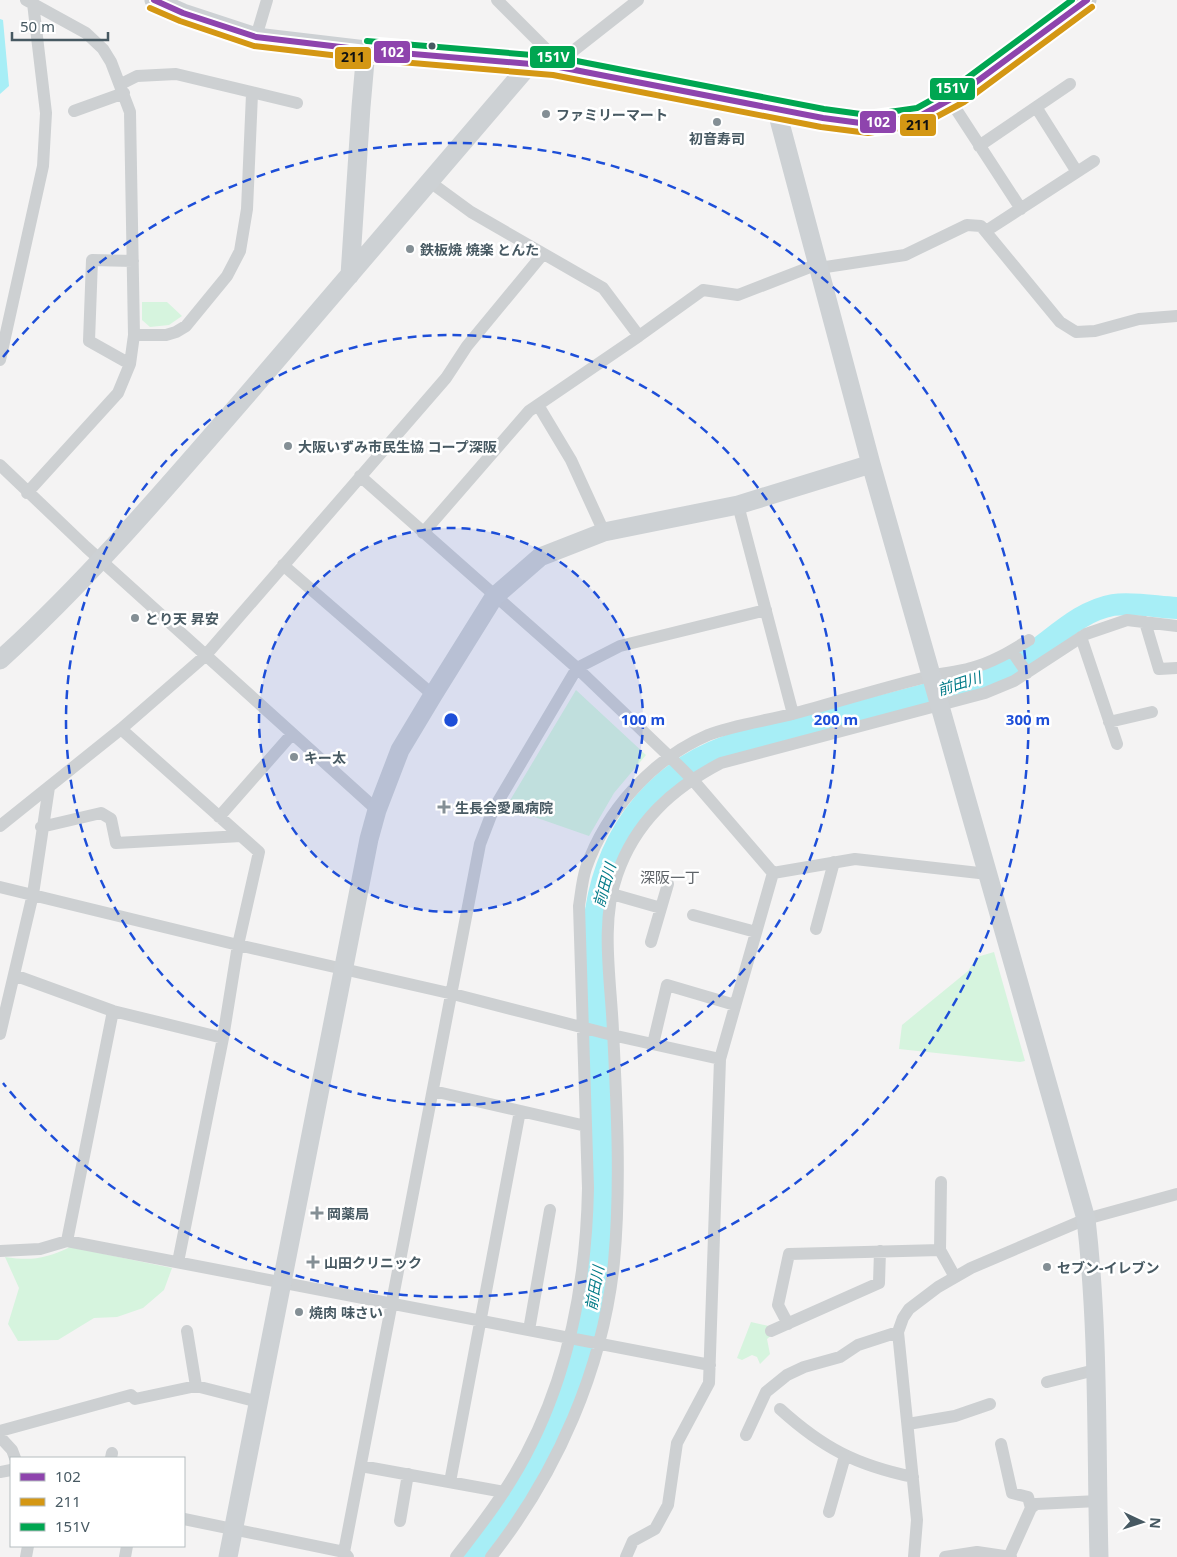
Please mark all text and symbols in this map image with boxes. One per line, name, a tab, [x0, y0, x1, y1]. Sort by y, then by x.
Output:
scale bar	[12, 10, 109, 42]
text: 50 m	[20, 16, 55, 36]
line badge: 102	[373, 40, 411, 64]
unlabelled marker	[427, 41, 437, 51]
text: 102	[380, 42, 404, 61]
line badge: 151V	[529, 45, 576, 69]
line badge: 211	[334, 46, 372, 70]
text: 211	[341, 47, 365, 66]
text: 151V	[536, 47, 570, 66]
line badge: 151V	[929, 77, 976, 101]
text: 151V	[935, 78, 969, 97]
place label: ファミリーマート	[556, 105, 668, 124]
marker: ファミリーマート	[540, 108, 552, 120]
line badge: 102	[859, 110, 897, 134]
text: 102	[866, 112, 890, 131]
line badge: 211	[899, 113, 937, 137]
text: 211	[906, 115, 930, 134]
marker: 初音寿司	[711, 116, 723, 128]
place label: 初音寿司	[689, 129, 745, 148]
place label: 鉄板焼 焼楽 とんた	[420, 240, 539, 259]
marker: 鉄板焼 焼楽 とんた	[404, 243, 416, 255]
place label: 大阪いずみ市民生協 コープ深阪	[298, 437, 497, 456]
marker: 大阪いずみ市民生協 コープ深阪	[282, 440, 294, 452]
place label: とり天 昇安	[145, 609, 219, 628]
marker: とり天 昇安	[129, 612, 141, 624]
water label: 前田川	[935, 666, 985, 699]
text: 100 m	[621, 709, 665, 729]
text: 200 m	[814, 709, 858, 729]
text: 300 m	[1006, 709, 1050, 729]
centre of rings	[442, 711, 460, 729]
place label: キー太	[304, 748, 346, 767]
marker: キー太	[288, 751, 300, 763]
place label: 生長会愛風病院	[455, 798, 553, 817]
marker: 生長会愛風病院	[437, 800, 451, 814]
water label: 前田川	[588, 859, 620, 909]
district label: 深阪一丁	[640, 867, 700, 887]
place label: 岡薬局	[327, 1204, 369, 1223]
marker: 岡薬局	[311, 1207, 323, 1219]
place label: 山田クリニック	[324, 1253, 422, 1272]
marker: 山田クリニック	[306, 1255, 320, 1269]
place label: セブン-イレブン	[1057, 1258, 1159, 1277]
marker: セブン-イレブン	[1041, 1261, 1053, 1273]
water label: 前田川	[580, 1262, 608, 1312]
place label: 焼肉 味さい	[309, 1303, 383, 1322]
marker: 焼肉 味さい	[293, 1306, 305, 1318]
legend	[10, 1457, 185, 1547]
text: 102	[55, 1466, 81, 1486]
text: 211	[55, 1491, 81, 1511]
north arrow	[1117, 1497, 1167, 1547]
text: 151V	[55, 1516, 90, 1536]
text: N	[1146, 1517, 1165, 1529]

